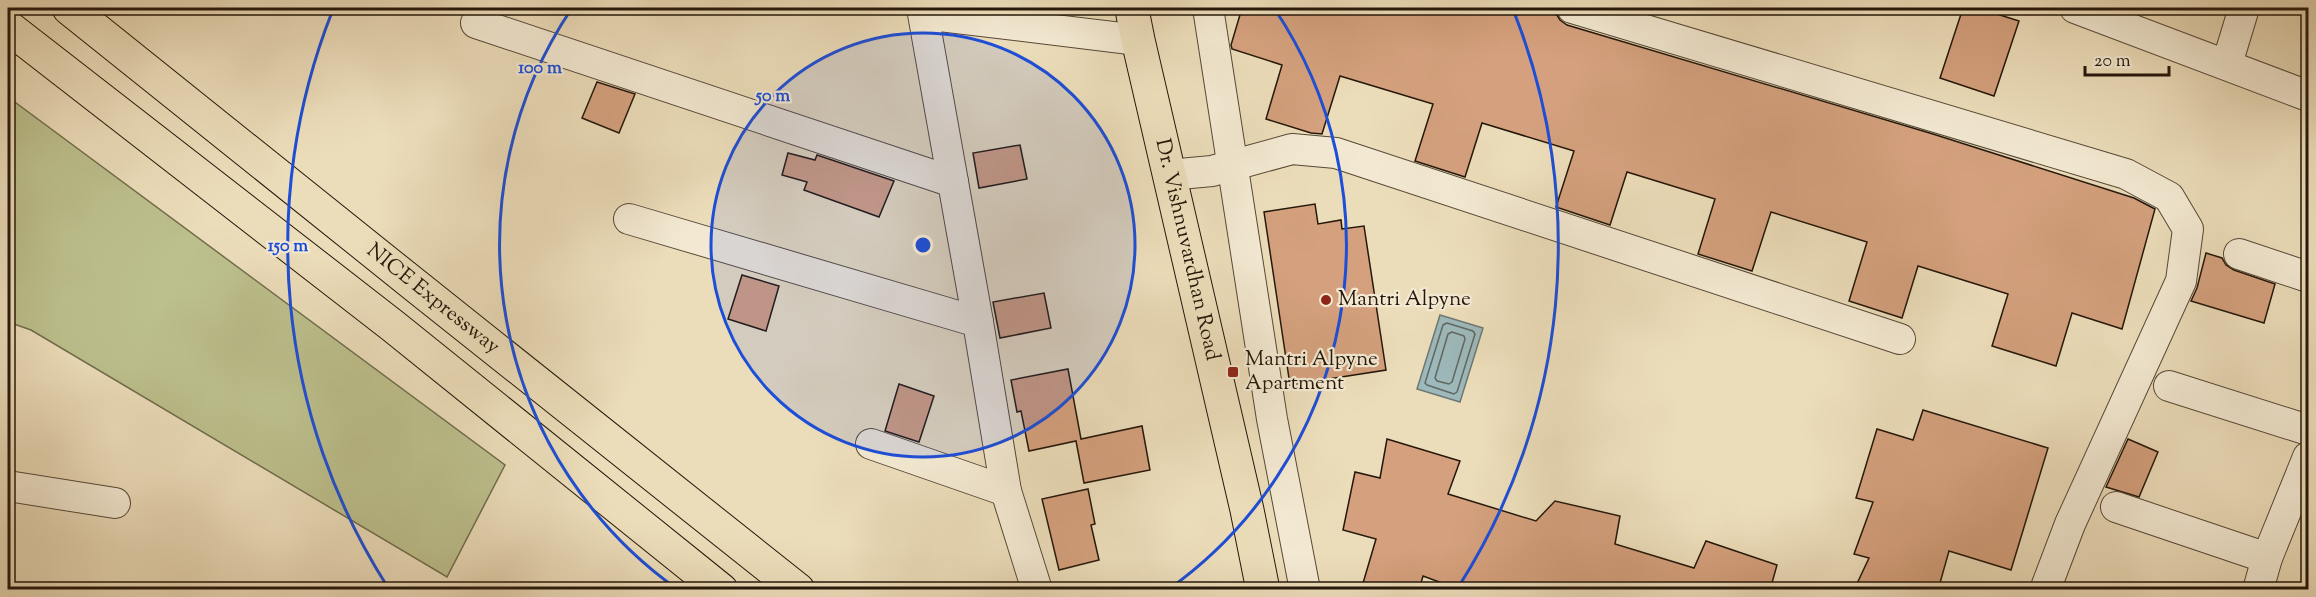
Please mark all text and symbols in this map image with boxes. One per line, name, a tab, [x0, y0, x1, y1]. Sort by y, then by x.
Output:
scale bar	[2085, 39, 2169, 77]
text: 20 m	[2094, 49, 2131, 75]
text: 100 m	[518, 56, 562, 82]
text: 50 m	[754, 84, 790, 110]
street label: Dr. Vishnuvardhan Road	[1146, 136, 1227, 364]
text: 150 m	[268, 234, 308, 260]
centre of rings	[913, 235, 933, 255]
street label: NICE Expressway	[360, 237, 506, 362]
place label: Mantri Alpyne	[1338, 285, 1471, 315]
marker: Mantri Alpyne	[1319, 293, 1333, 307]
place label: Mantri Alpyne Apartment	[1245, 345, 1378, 399]
marker: Mantri Alpyne Apartment	[1226, 365, 1240, 379]

